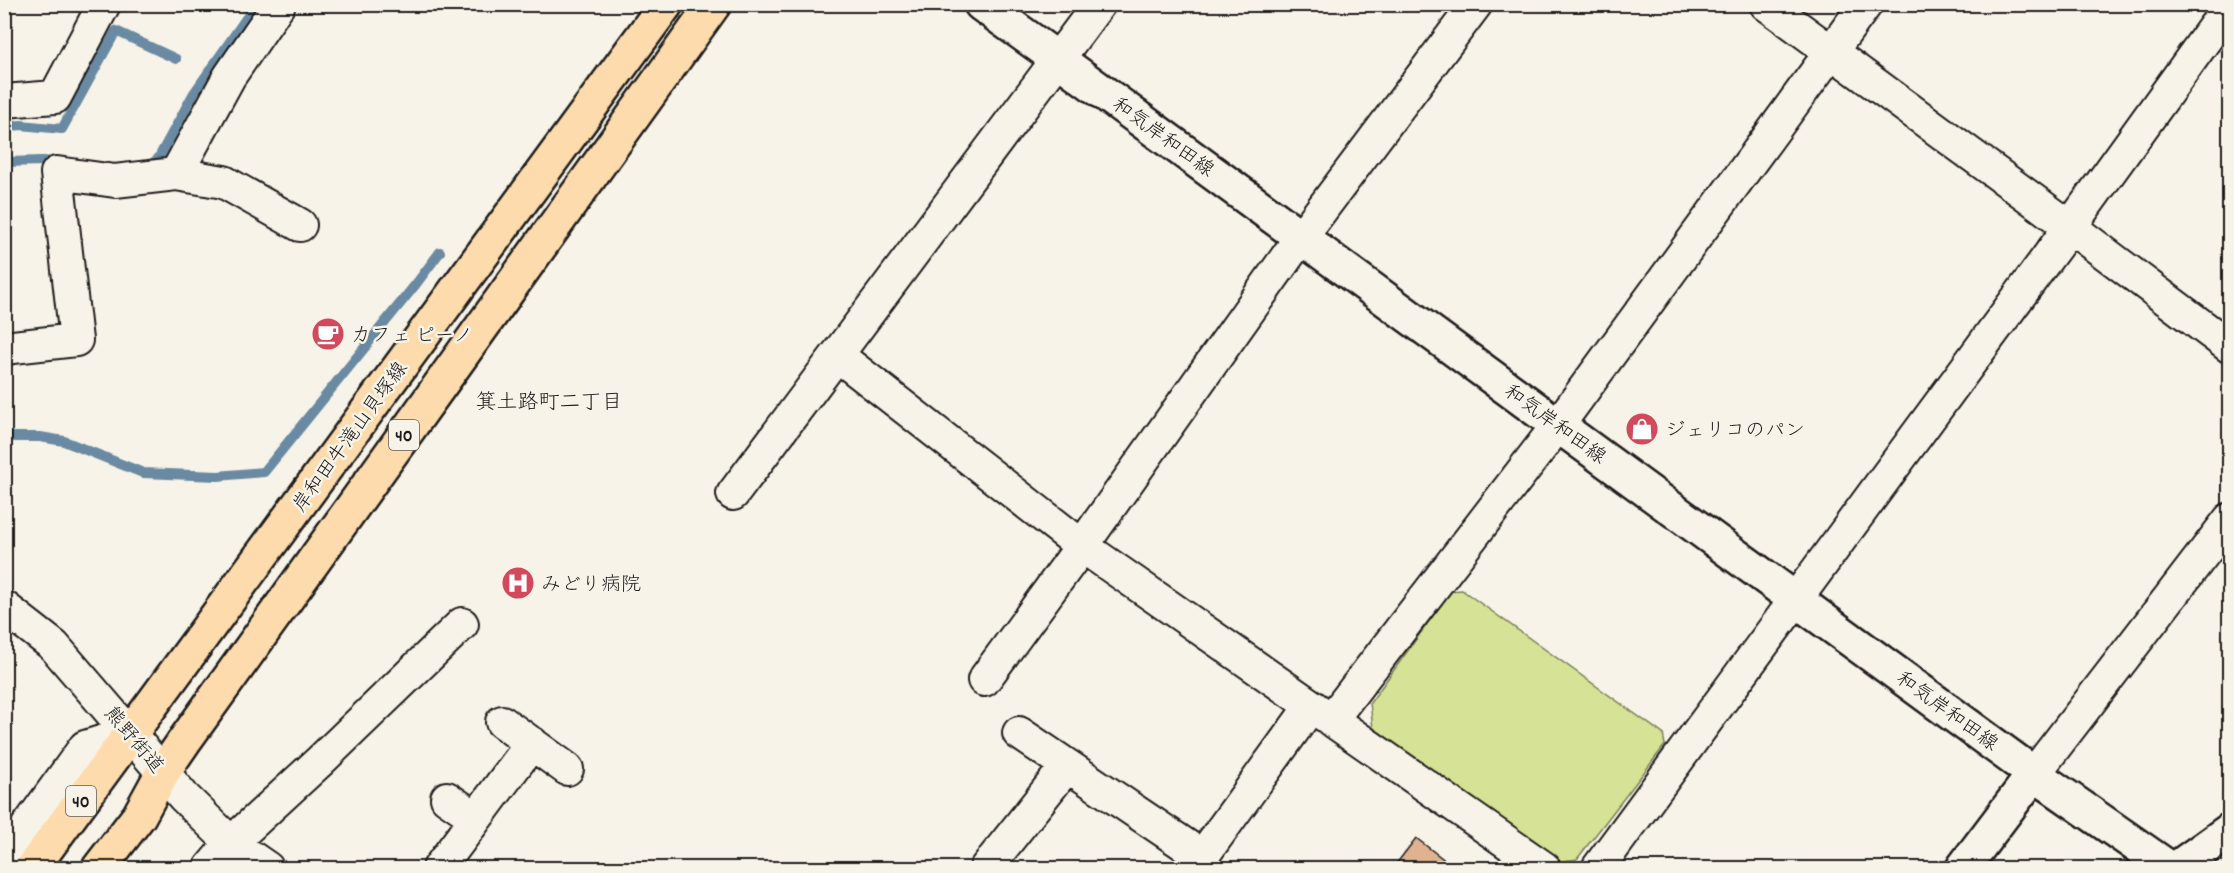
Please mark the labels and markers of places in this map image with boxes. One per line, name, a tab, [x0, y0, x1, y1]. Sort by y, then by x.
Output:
cafe icon: カフェ ピーノ	[310, 316, 346, 352]
place label: カフェ ピーノ	[351, 323, 473, 351]
shop icon: ジェリコのパン	[1624, 411, 1660, 447]
place label: ジェリコのパン	[1665, 418, 1805, 446]
hospital icon: みどり病院	[500, 565, 536, 601]
place label: みどり病院	[541, 572, 641, 600]

